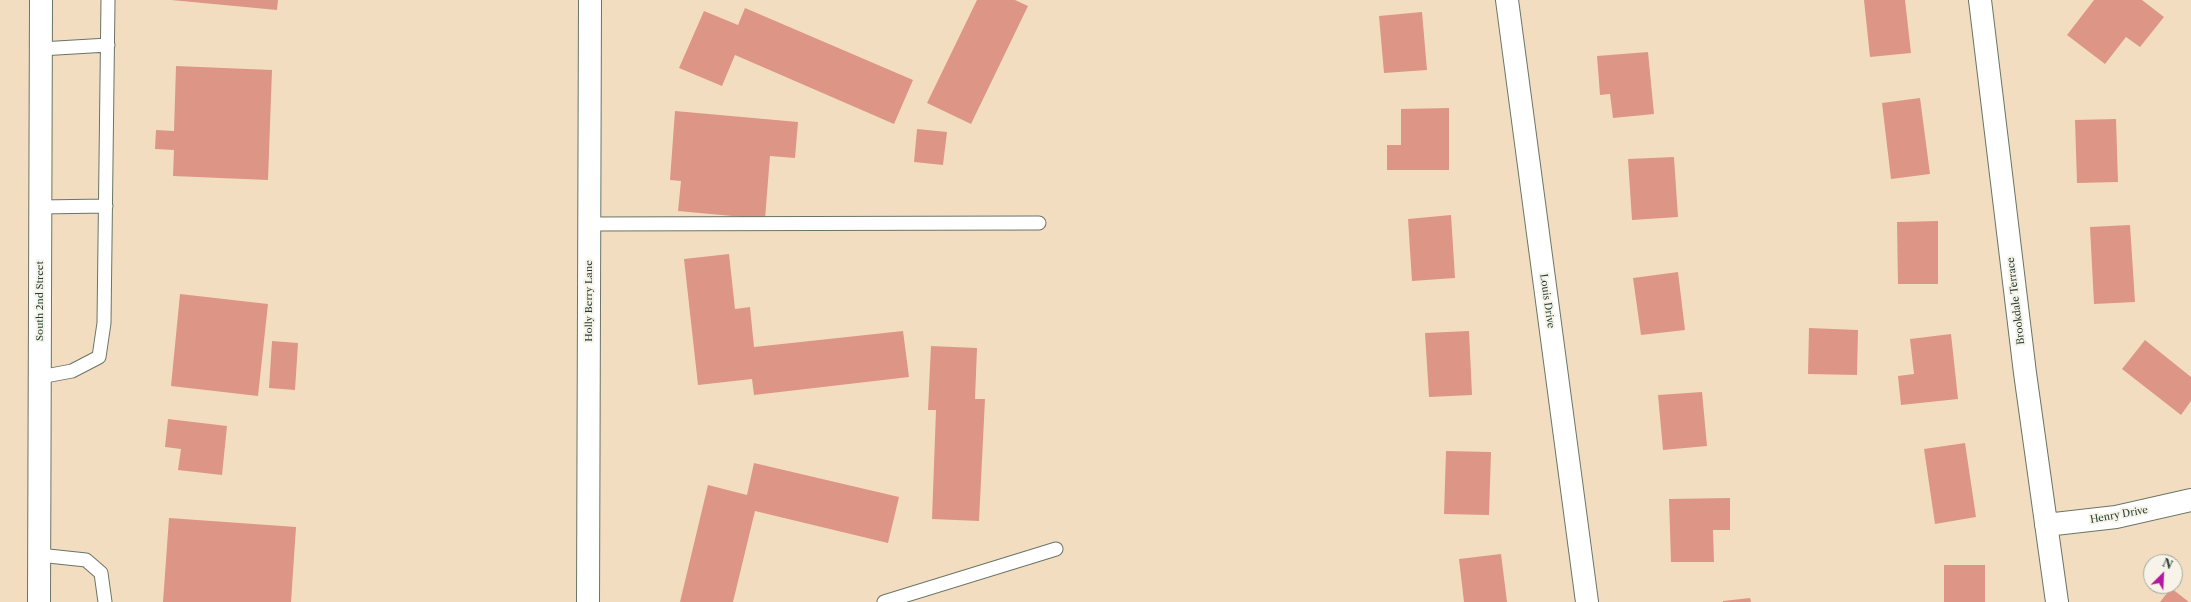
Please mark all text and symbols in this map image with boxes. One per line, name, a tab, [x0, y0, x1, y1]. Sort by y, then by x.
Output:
street label: Brookdale Terrace	[2005, 257, 2027, 345]
street label: Holly Berry Lane	[583, 260, 595, 342]
street label: South 2nd Street	[34, 261, 46, 341]
street label: Louis Drive	[1537, 273, 1557, 329]
street label: Henry Drive	[2089, 504, 2149, 526]
north arrow	[2143, 554, 2183, 594]
text: N	[2160, 556, 2175, 572]

